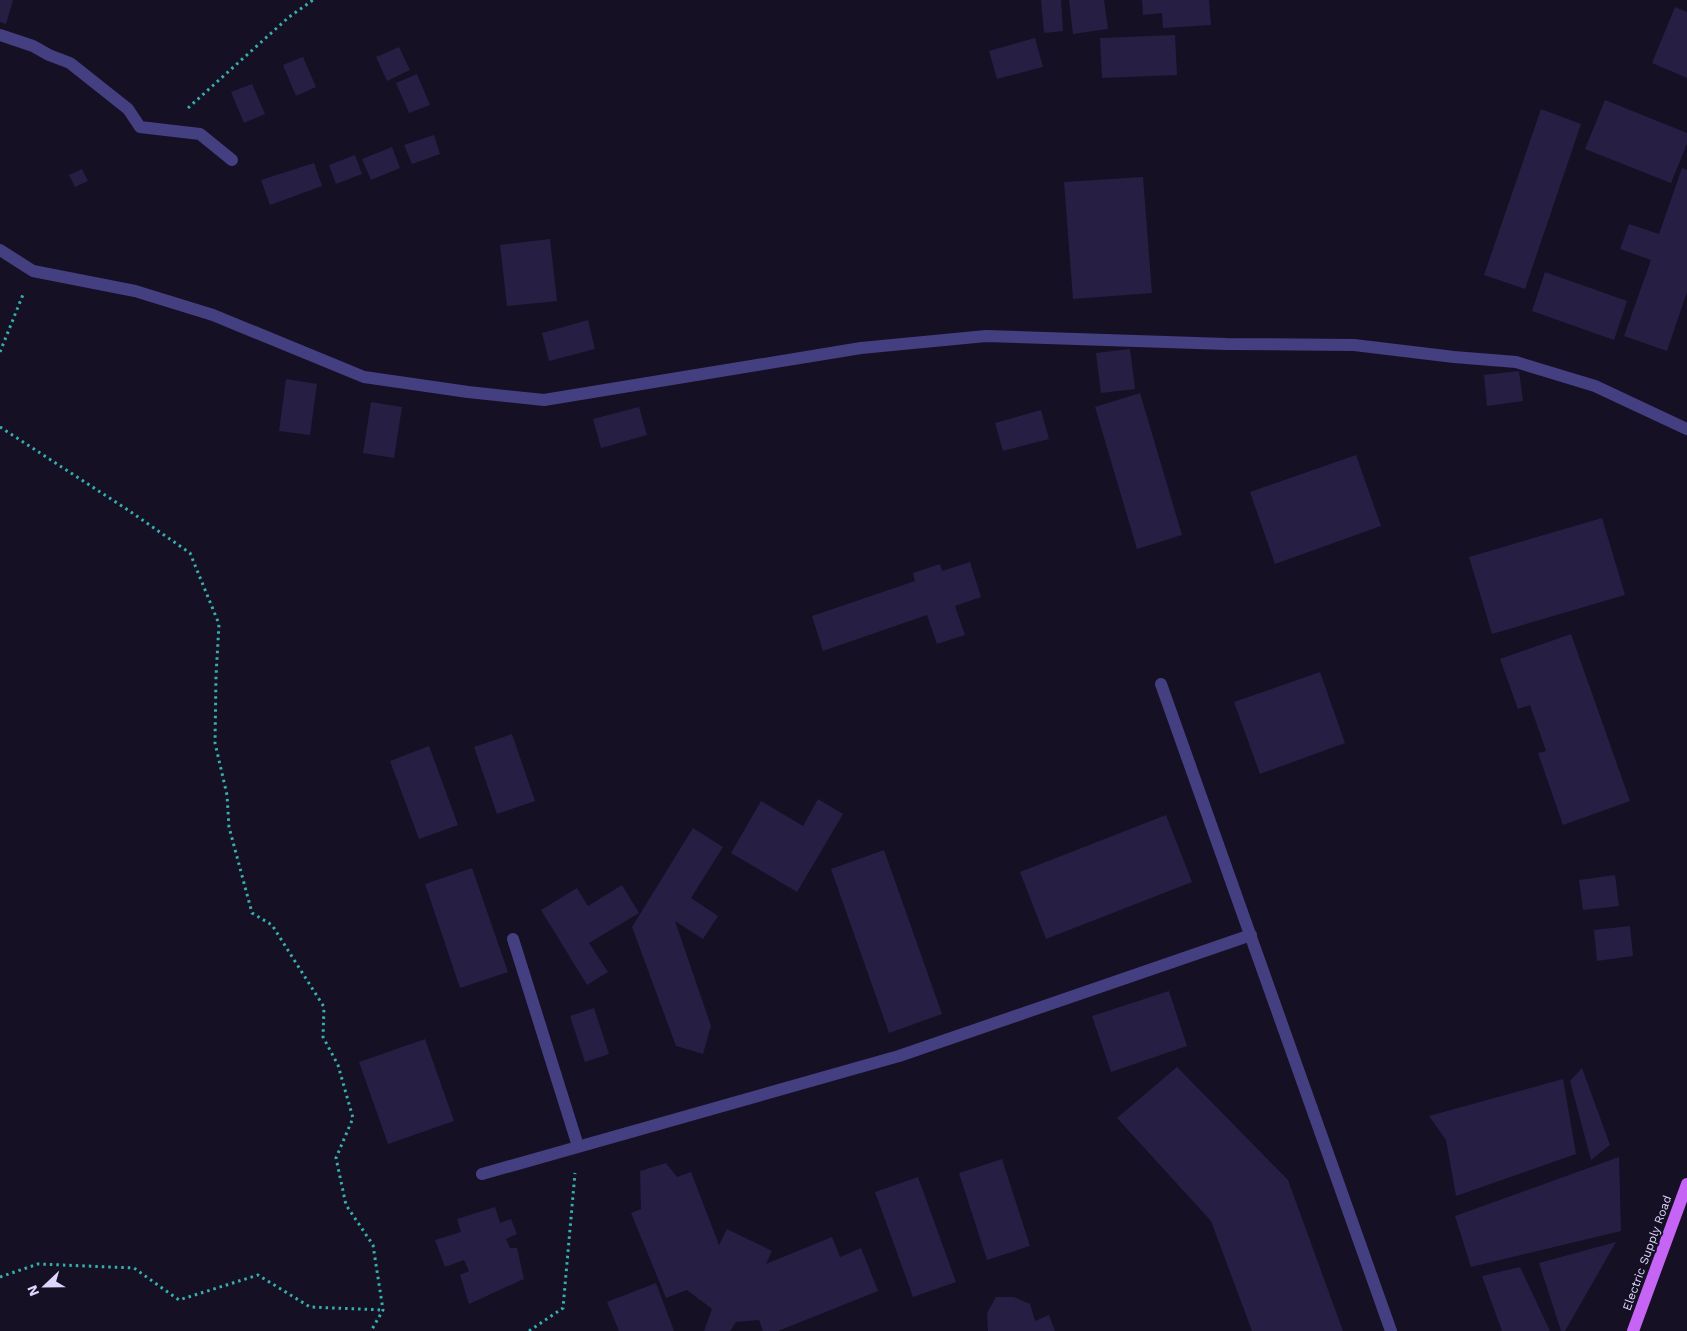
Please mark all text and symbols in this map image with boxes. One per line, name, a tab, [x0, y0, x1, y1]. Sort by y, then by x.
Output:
street label: Electric Supply Road	[1620, 1193, 1674, 1313]
north arrow	[20, 1261, 70, 1311]
text: N	[24, 1283, 42, 1299]

